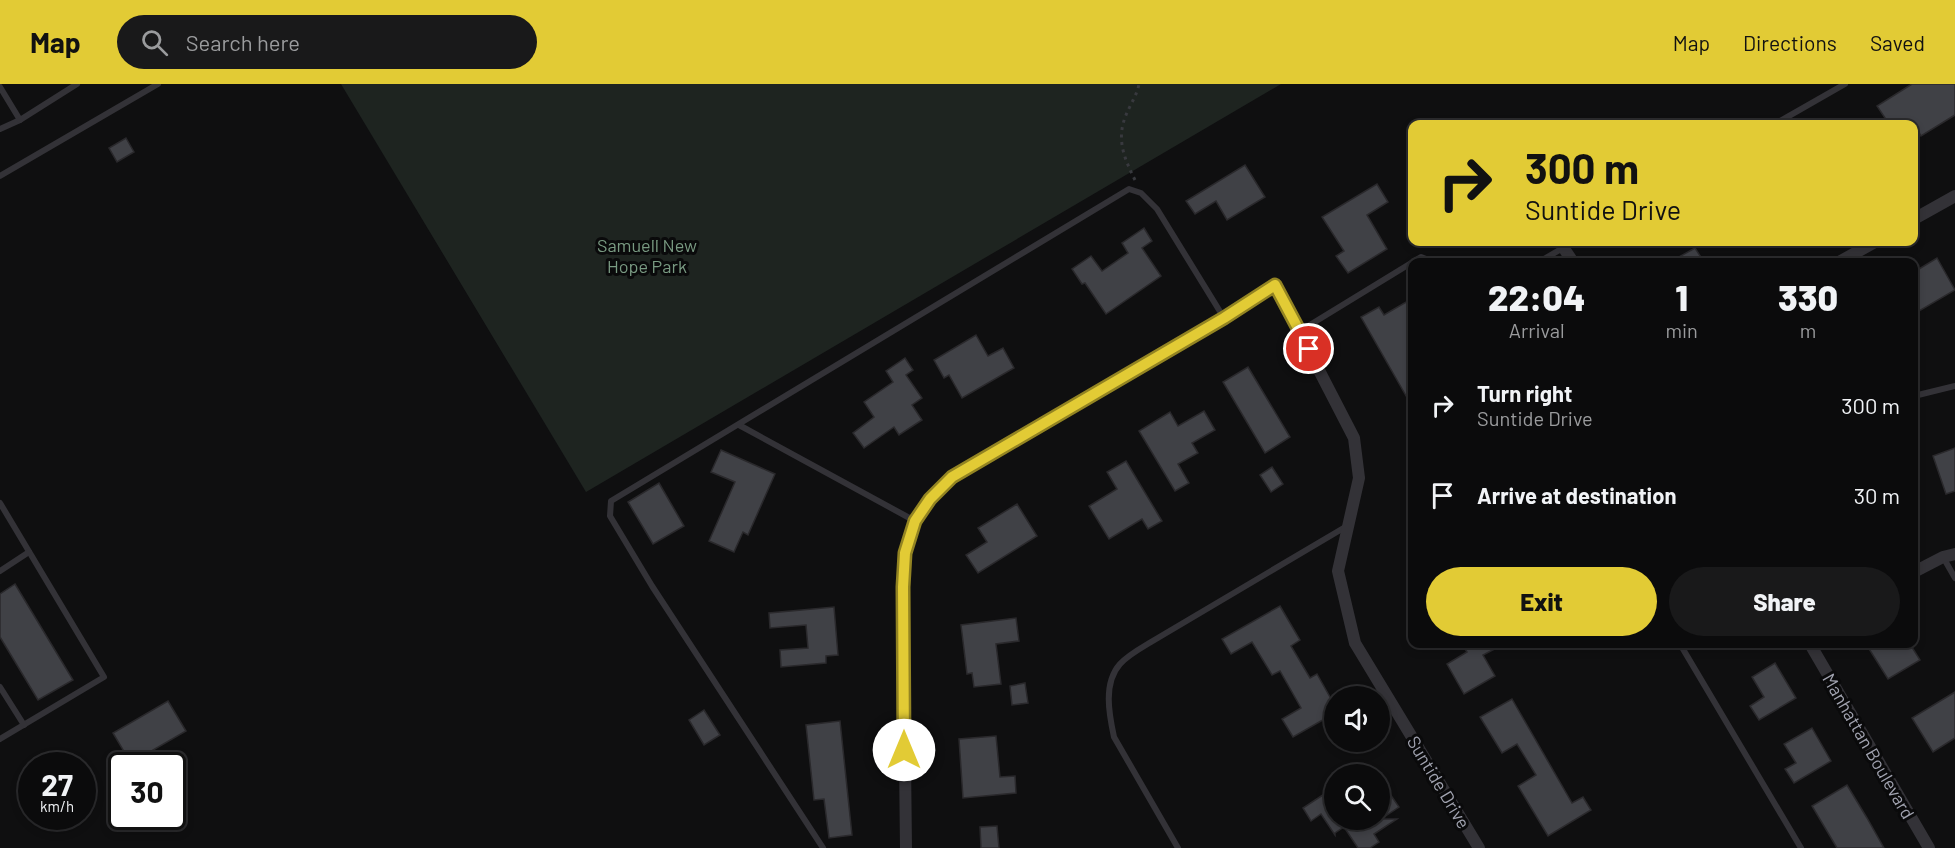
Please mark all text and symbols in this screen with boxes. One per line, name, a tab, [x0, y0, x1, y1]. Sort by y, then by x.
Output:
search box	[117, 15, 537, 69]
text: Map	[30, 25, 81, 59]
icon: search	[138, 26, 171, 59]
text: Search here	[186, 29, 300, 55]
text: Map	[1673, 30, 1710, 55]
text: Directions	[1743, 30, 1837, 55]
text: Saved	[1870, 30, 1925, 55]
text: 300 m	[1525, 142, 1639, 192]
icon: right	[1426, 144, 1504, 222]
text: Suntide Drive	[1525, 193, 1681, 225]
park label: Samuell New Hope Park	[597, 234, 697, 277]
text: 22:04	[1488, 275, 1585, 318]
text: 1	[1675, 275, 1688, 318]
text: 330	[1778, 275, 1838, 318]
text: Arrival	[1509, 318, 1565, 342]
text: min	[1665, 318, 1698, 342]
text: m	[1800, 318, 1816, 342]
pin	[1283, 323, 1334, 374]
icon: arrive	[1292, 332, 1325, 365]
text: Turn right	[1477, 380, 1572, 406]
icon: right	[1426, 389, 1459, 422]
text: 300 m	[1841, 392, 1900, 418]
text: Suntide Drive	[1477, 406, 1593, 430]
icon: arrive	[1426, 479, 1459, 512]
text: Arrive at destination	[1477, 482, 1676, 508]
text: 30 m	[1854, 482, 1900, 508]
button: Exit	[1426, 567, 1657, 636]
button: Share	[1669, 567, 1900, 636]
street label: Manhattan Boulevard	[1818, 669, 1920, 823]
map controls	[1324, 686, 1390, 830]
button: sound	[1324, 686, 1390, 752]
position arrow	[872, 718, 936, 782]
street label: Suntide Drive	[1403, 732, 1475, 832]
speed limit sign: 30	[108, 752, 186, 830]
button: search	[1324, 764, 1390, 830]
text: 27	[41, 766, 73, 802]
text: km/h	[40, 797, 74, 815]

